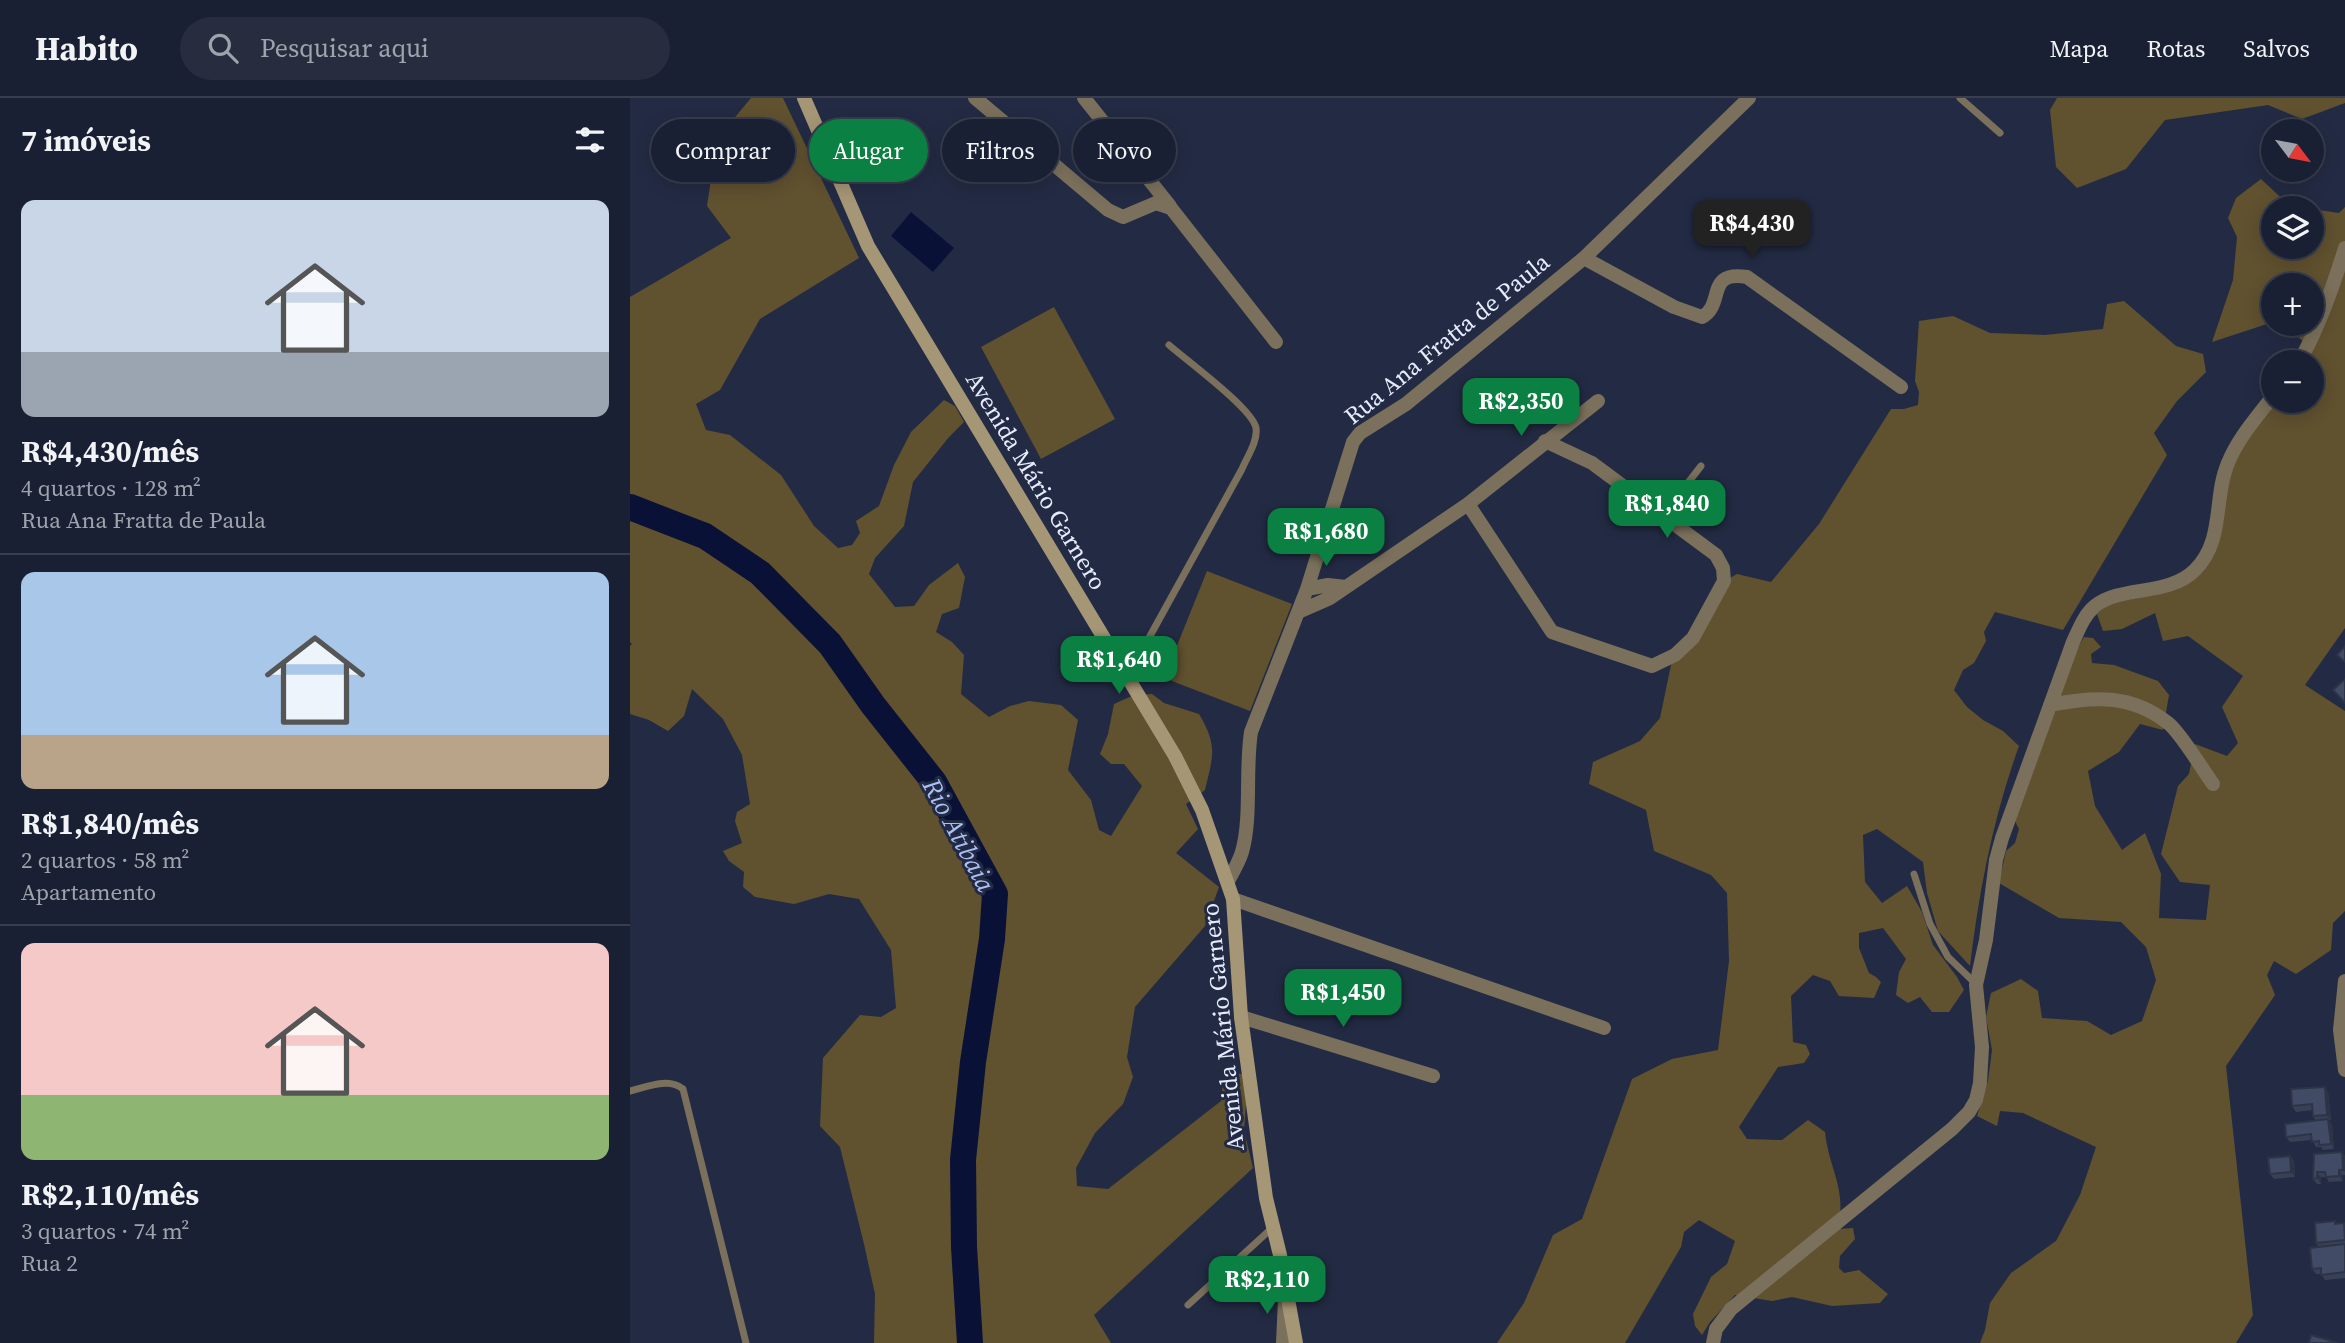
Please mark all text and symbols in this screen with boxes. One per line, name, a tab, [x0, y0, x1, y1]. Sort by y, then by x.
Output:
search box	[180, 17, 670, 80]
text: Habito	[35, 26, 138, 71]
icon: search	[204, 29, 242, 67]
text: Pesquisar aqui	[260, 30, 429, 66]
text: Mapa	[2049, 32, 2109, 65]
text: Rotas	[2147, 32, 2205, 65]
text: Salvos	[2243, 32, 2310, 65]
chip: Comprar	[651, 119, 795, 182]
chip: Alugar	[809, 119, 928, 182]
chip: Filtros	[942, 119, 1059, 182]
chip: Novo	[1073, 119, 1176, 182]
north arrow	[2261, 119, 2324, 182]
map controls	[2261, 119, 2324, 413]
text: 7 imóveis	[21, 120, 151, 161]
icon: filters	[571, 121, 609, 159]
button: layers	[2261, 196, 2324, 259]
pin: R$4,430	[1687, 200, 1817, 260]
text: R$4,430	[1710, 207, 1794, 239]
icon: home	[252, 245, 378, 371]
street label: Rua Ana Fratta de Paula	[1337, 245, 1557, 432]
button: +	[2261, 273, 2324, 336]
button: −	[2261, 350, 2324, 413]
street label: Avenida Mário Garnero	[958, 365, 1115, 596]
pin: R$2,350	[1456, 378, 1586, 438]
text: R$2,350	[1479, 385, 1563, 417]
text: R$4,430/mês	[21, 431, 199, 472]
text: 4 quartos · 128 m²	[21, 472, 201, 504]
pin: R$1,840	[1602, 480, 1732, 540]
text: R$1,840	[1625, 487, 1709, 519]
text: Rua Ana Fratta de Paula	[21, 504, 266, 536]
pin: R$1,680	[1261, 508, 1391, 568]
text: R$1,680	[1284, 515, 1368, 547]
icon: home	[252, 617, 378, 743]
pin: R$1,640	[1054, 636, 1184, 696]
text: R$1,640	[1077, 643, 1161, 675]
water label: Rio Atibaia	[913, 771, 1004, 899]
text: R$1,840/mês	[21, 803, 199, 844]
text: 2 quartos · 58 m²	[21, 844, 190, 876]
text: Apartamento	[21, 876, 156, 908]
street label: Avenida Mário Garnero	[1193, 901, 1252, 1153]
pin: R$1,450	[1278, 970, 1408, 1029]
text: R$1,450	[1301, 976, 1385, 1008]
icon: home	[252, 988, 378, 1114]
text: R$2,110/mês	[21, 1174, 199, 1215]
text: 3 quartos · 74 m²	[21, 1215, 190, 1247]
text: Rua 2	[21, 1247, 78, 1279]
pin: R$2,110	[1202, 1256, 1332, 1316]
text: R$2,110	[1225, 1263, 1309, 1295]

